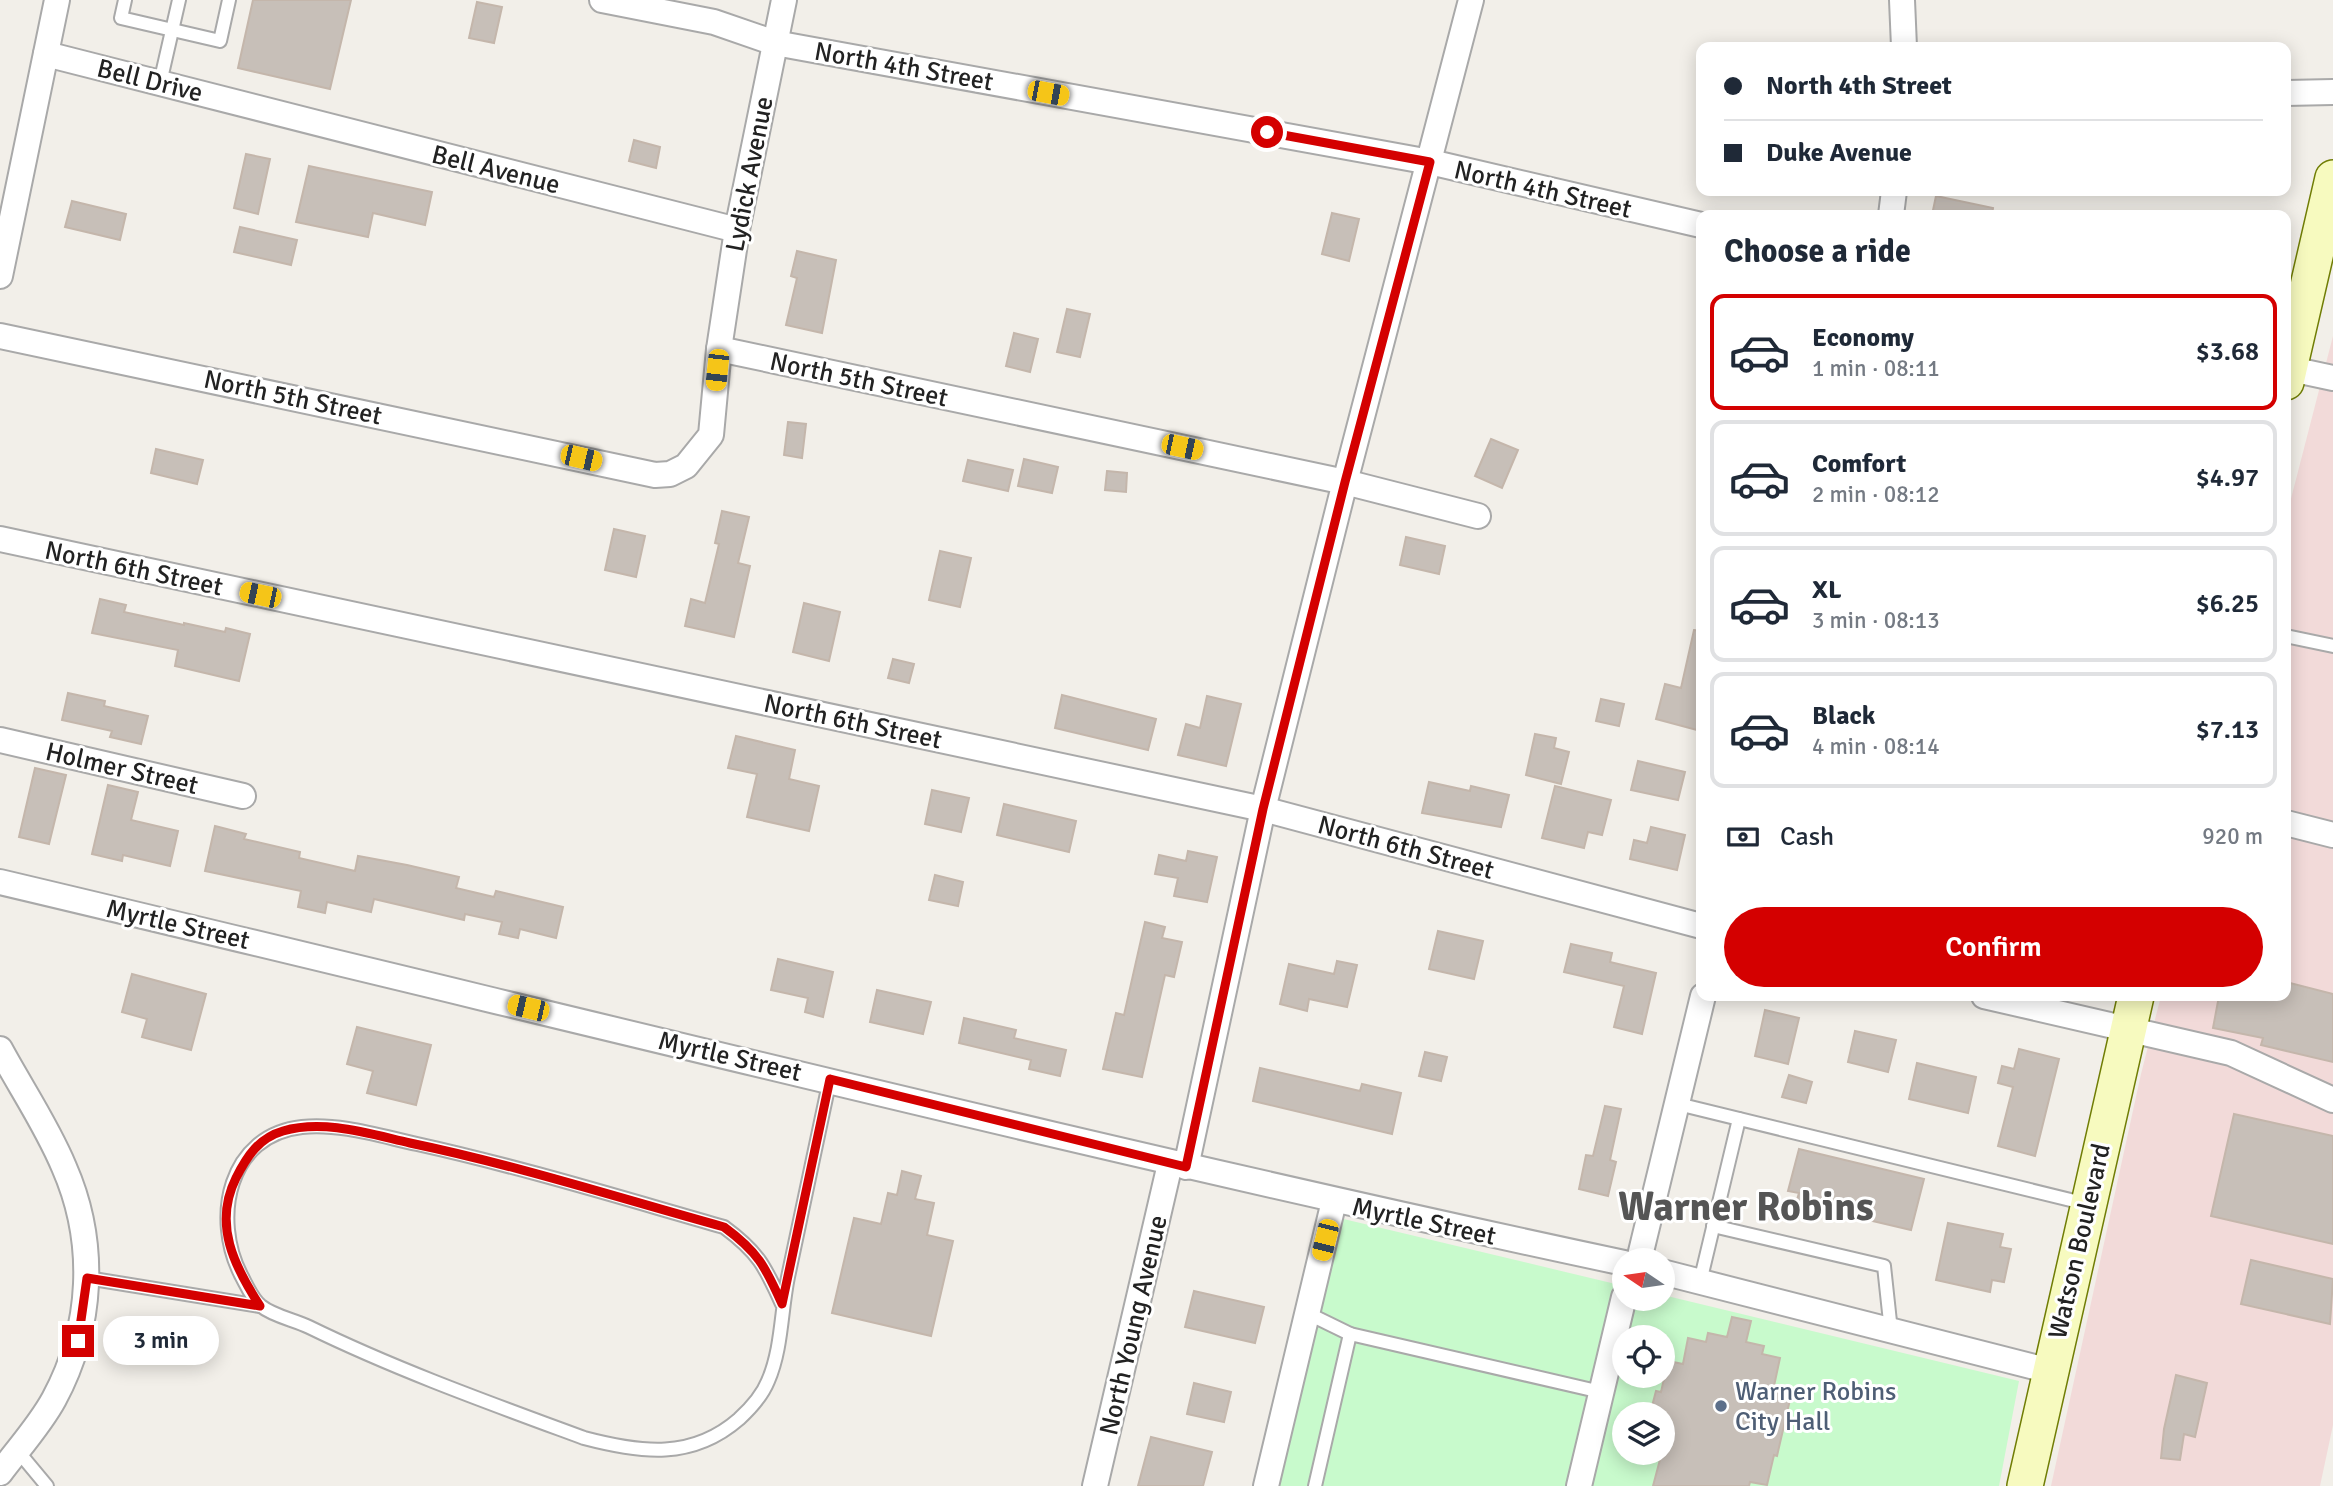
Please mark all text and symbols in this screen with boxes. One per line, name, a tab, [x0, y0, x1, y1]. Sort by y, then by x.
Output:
street label: North 4th Street	[812, 36, 996, 98]
street label: Bell Drive	[94, 52, 206, 110]
text: North 4th Street	[1766, 70, 1952, 102]
car	[1026, 79, 1071, 107]
street label: Lydick Avenue	[719, 94, 781, 254]
route start	[1251, 116, 1283, 148]
text: Duke Avenue	[1766, 137, 1912, 169]
street label: Bell Avenue	[428, 139, 563, 201]
street label: North 4th Street	[1451, 154, 1635, 226]
text: Choose a ride	[1724, 232, 1911, 271]
icon: car	[1728, 321, 1791, 384]
text: Economy	[1812, 322, 1914, 354]
text: $3.68	[2196, 336, 2259, 368]
street label: North 5th Street	[767, 346, 951, 414]
car	[705, 348, 730, 392]
text: 1 min · 08:11	[1812, 354, 1940, 383]
street label: North 5th Street	[201, 364, 385, 432]
car	[1160, 432, 1205, 462]
car	[559, 443, 604, 473]
icon: car	[1728, 447, 1791, 510]
text: Comfort	[1812, 448, 1906, 480]
text: $4.97	[2196, 462, 2259, 494]
text: 2 min · 08:12	[1812, 480, 1940, 509]
street label: North 6th Street	[42, 535, 226, 603]
icon: car	[1728, 573, 1791, 636]
text: XL	[1812, 574, 1842, 606]
car	[238, 580, 283, 610]
text: $6.25	[2196, 588, 2259, 620]
text: 3 min · 08:13	[1812, 606, 1940, 635]
street label: North 6th Street	[761, 688, 945, 756]
icon: car	[1728, 699, 1791, 762]
text: Black	[1812, 700, 1875, 732]
text: $7.13	[2196, 714, 2259, 746]
text: 4 min · 08:14	[1812, 732, 1940, 761]
street label: Holmer Street	[42, 736, 201, 802]
street label: North 6th Street	[1314, 809, 1497, 887]
icon: cash	[1724, 818, 1762, 856]
text: Cash	[1780, 821, 1834, 853]
text: 920 m	[2202, 822, 2263, 851]
street label: Myrtle Street	[103, 893, 253, 957]
button: Confirm	[1724, 907, 2263, 987]
car	[506, 993, 551, 1023]
street label: Myrtle Street	[655, 1025, 805, 1089]
street label: Watson Boulevard	[2042, 1140, 2118, 1342]
district label: Warner Robins	[1618, 1182, 1874, 1232]
street label: Myrtle Street	[1349, 1191, 1499, 1253]
street label: North Young Avenue	[1093, 1212, 1175, 1438]
car	[1310, 1217, 1341, 1263]
north arrow	[1612, 1248, 1675, 1311]
map controls	[1612, 1248, 1675, 1465]
callout: 3 min	[102, 1316, 218, 1366]
route end	[62, 1325, 94, 1357]
button: locate	[1612, 1325, 1675, 1388]
text: 3 min	[133, 1326, 189, 1355]
place label: Warner Robins City Hall	[1735, 1376, 1897, 1438]
marker: Warner Robins City Hall	[1713, 1398, 1729, 1414]
button: layers	[1612, 1402, 1675, 1465]

